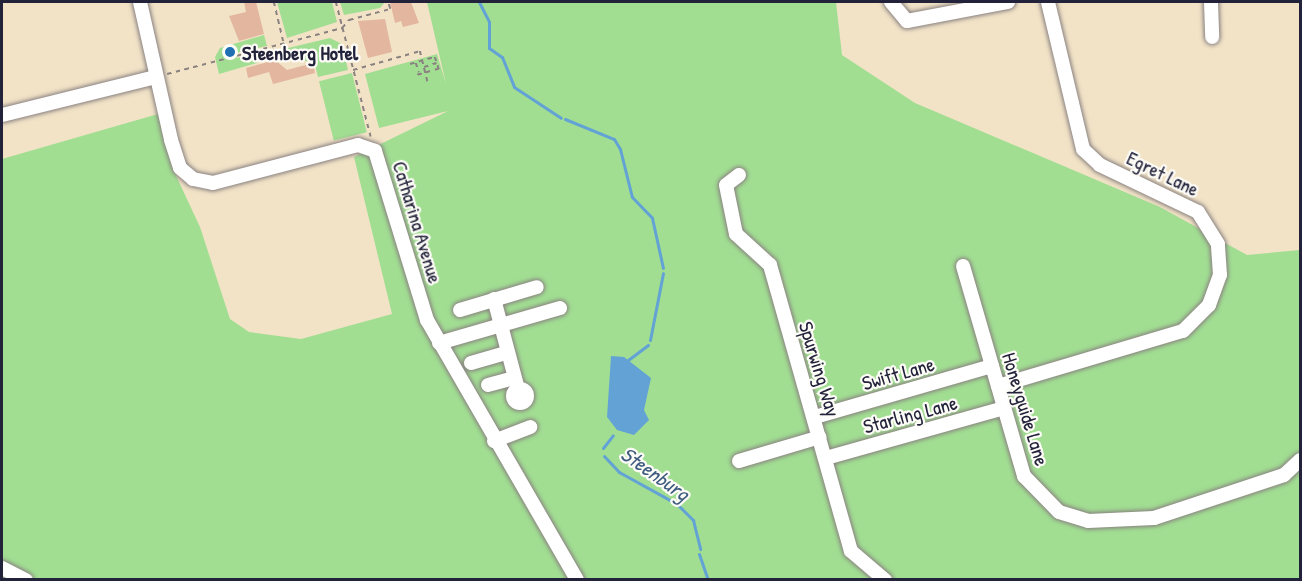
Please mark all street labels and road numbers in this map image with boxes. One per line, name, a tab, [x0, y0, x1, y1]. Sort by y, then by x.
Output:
street label: Egret Lane	[1123, 145, 1203, 201]
street label: Catharina Avenue	[388, 158, 448, 286]
street label: Spurwing Way	[794, 318, 846, 420]
street label: Honeyguide Lane	[997, 350, 1055, 468]
street label: Swift Lane	[859, 351, 937, 395]
street label: Starling Lane	[860, 390, 960, 438]

